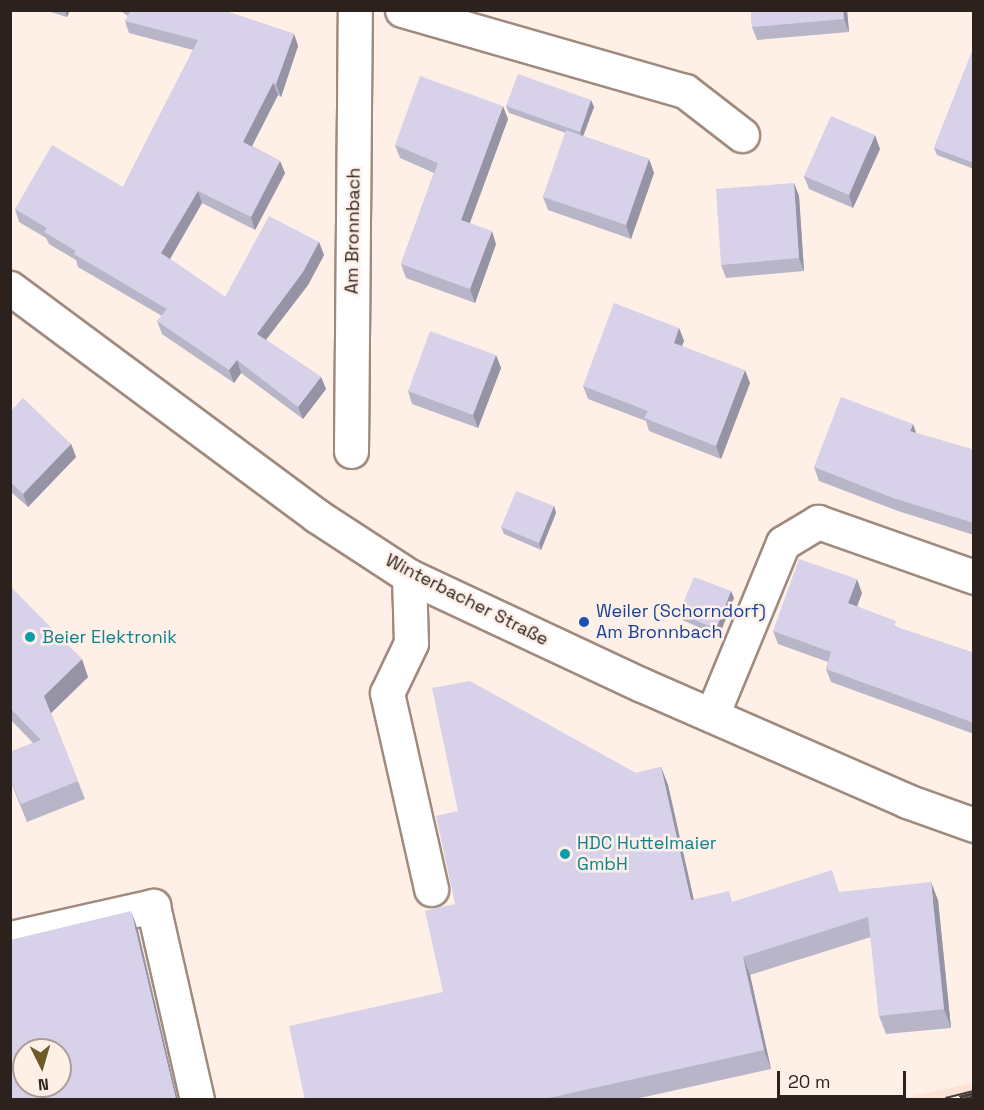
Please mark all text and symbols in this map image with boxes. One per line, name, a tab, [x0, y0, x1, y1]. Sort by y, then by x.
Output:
street label: Am Bronnbach	[341, 168, 365, 294]
street label: Winterbacher Straße	[382, 550, 552, 650]
place label: Weiler (Schorndorf) Am Bronnbach	[596, 601, 766, 644]
marker: Weiler (Schorndorf) Am Bronnbach	[577, 615, 591, 629]
place label: Beier Elektronik	[42, 626, 177, 648]
marker: Beier Elektronik	[23, 630, 37, 644]
place label: HDC Huttelmaier GmbH	[577, 833, 717, 876]
marker: HDC Huttelmaier GmbH	[558, 847, 572, 861]
north arrow	[12, 1038, 72, 1098]
scale bar	[780, 1059, 909, 1097]
text: 20 m	[788, 1070, 831, 1093]
text: N	[37, 1074, 50, 1095]

